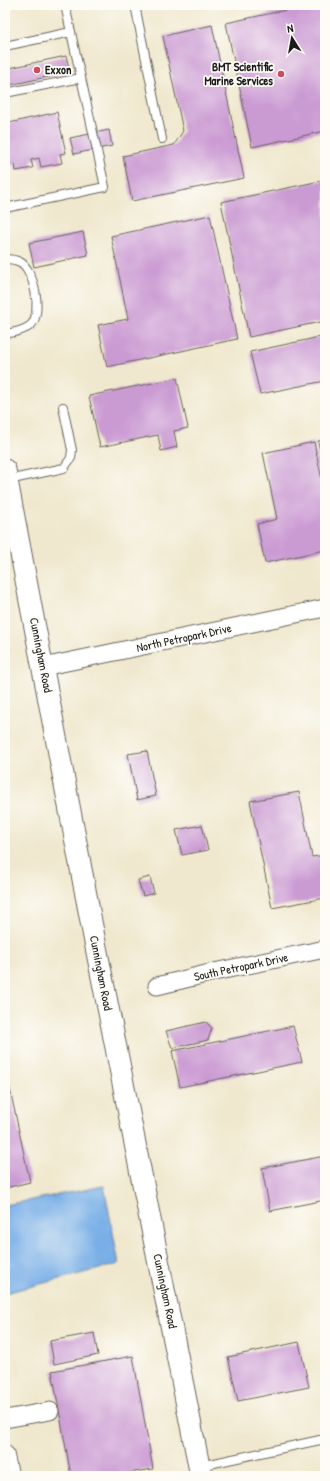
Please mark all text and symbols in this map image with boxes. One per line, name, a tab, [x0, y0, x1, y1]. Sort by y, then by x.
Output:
north arrow	[272, 18, 312, 58]
text: N	[286, 21, 294, 36]
place label: BMT Scientific Marine Services	[204, 58, 273, 89]
place label: Exxon	[45, 61, 72, 78]
marker: Exxon	[32, 65, 42, 75]
marker: BMT Scientific Marine Services	[276, 69, 286, 79]
street label: Cunningham Road	[26, 616, 57, 694]
street label: North Petropark Drive	[135, 619, 233, 656]
street label: Cunningham Road	[86, 934, 117, 1012]
street label: South Petropark Drive	[192, 948, 290, 985]
street label: Cunningham Road	[149, 1252, 182, 1330]

